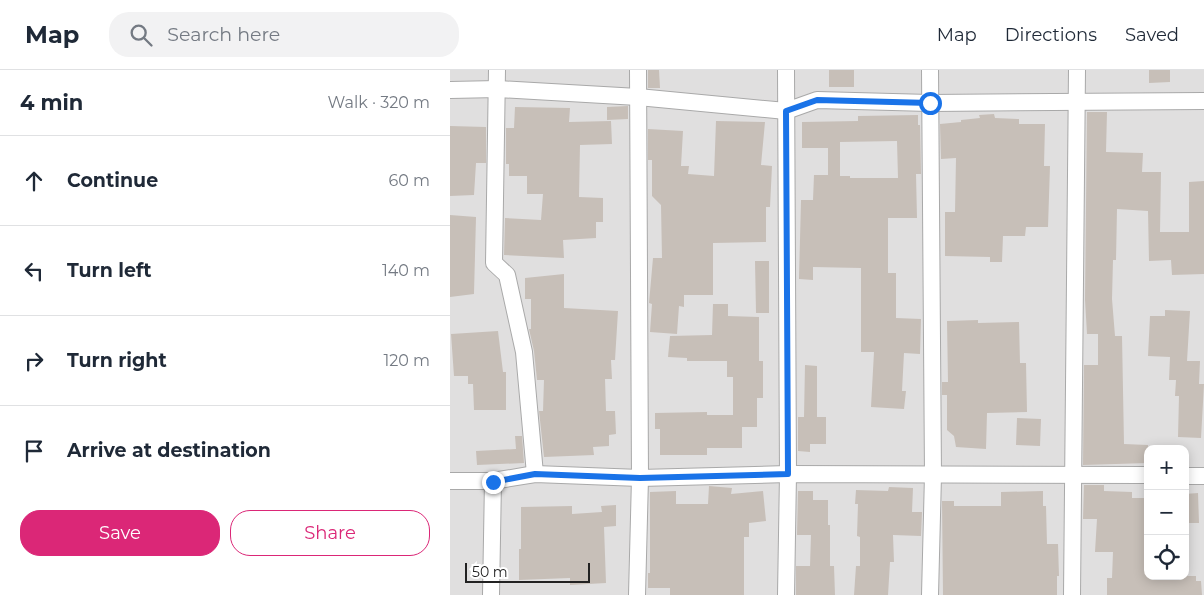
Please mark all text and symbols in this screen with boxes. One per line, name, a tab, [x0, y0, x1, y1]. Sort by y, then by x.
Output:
search box	[109, 12, 459, 57]
text: Map	[25, 20, 79, 49]
icon: search	[127, 21, 155, 49]
text: Search here	[167, 23, 280, 46]
text: Map	[937, 24, 977, 46]
text: Directions	[1005, 24, 1097, 46]
text: Saved	[1125, 24, 1179, 46]
text: 4 min	[20, 90, 83, 115]
route start	[919, 92, 942, 115]
text: Walk · 320 m	[328, 93, 430, 112]
icon: ahead	[20, 167, 48, 195]
text: Continue	[67, 169, 158, 192]
text: 60 m	[388, 171, 430, 190]
icon: left	[20, 257, 48, 285]
text: Turn left	[67, 259, 152, 282]
text: 140 m	[382, 261, 430, 280]
icon: right	[20, 347, 48, 375]
text: Turn right	[67, 349, 167, 372]
text: 120 m	[383, 351, 430, 370]
icon: arrive	[20, 437, 48, 465]
text: Arrive at destination	[67, 439, 271, 462]
map controls	[1144, 445, 1189, 580]
button: +	[1144, 445, 1189, 490]
route end	[482, 471, 505, 494]
button: −	[1144, 490, 1189, 535]
button: Save	[20, 510, 220, 556]
button: Share	[230, 510, 430, 556]
button: locate	[1144, 535, 1189, 580]
scale bar	[465, 560, 590, 583]
text: 50 m	[472, 563, 508, 581]

